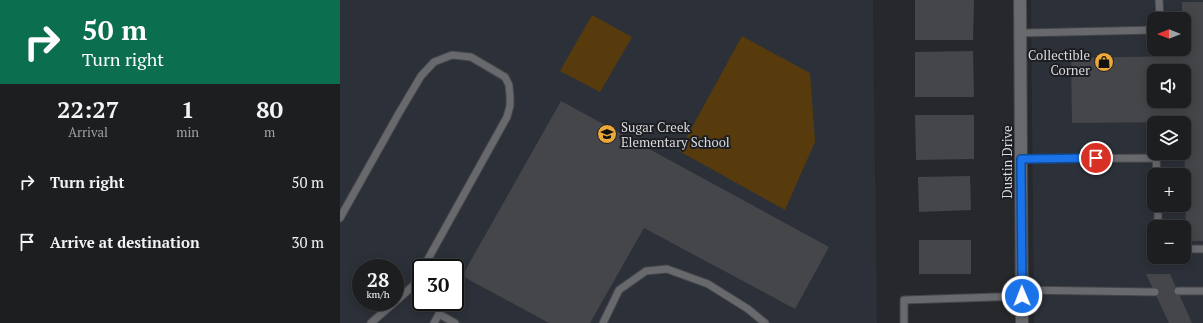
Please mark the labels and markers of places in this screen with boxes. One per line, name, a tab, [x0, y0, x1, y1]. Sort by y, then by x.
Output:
place label: Collectible Corner	[1028, 46, 1090, 79]
shop icon: Collectible Corner	[1093, 51, 1115, 73]
place label: Sugar Creek Elementary School	[621, 118, 730, 151]
school or university icon: Sugar Creek Elementary School	[596, 123, 618, 145]
pin	[1079, 141, 1113, 175]

